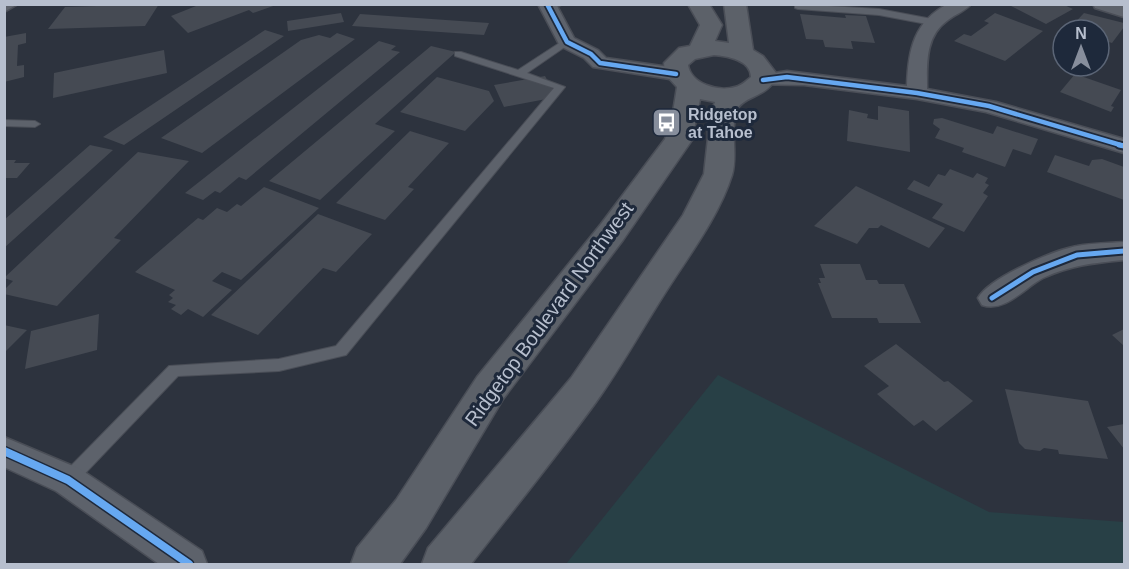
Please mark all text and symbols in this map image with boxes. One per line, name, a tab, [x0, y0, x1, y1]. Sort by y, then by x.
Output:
north arrow	[1051, 18, 1111, 78]
text: N	[1075, 25, 1087, 42]
place label: Ridgetop at Tahoe	[688, 106, 758, 141]
bus stop icon: Ridgetop at Tahoe	[651, 107, 683, 139]
street label: Ridgetop Boulevard Northwest	[460, 197, 638, 430]

